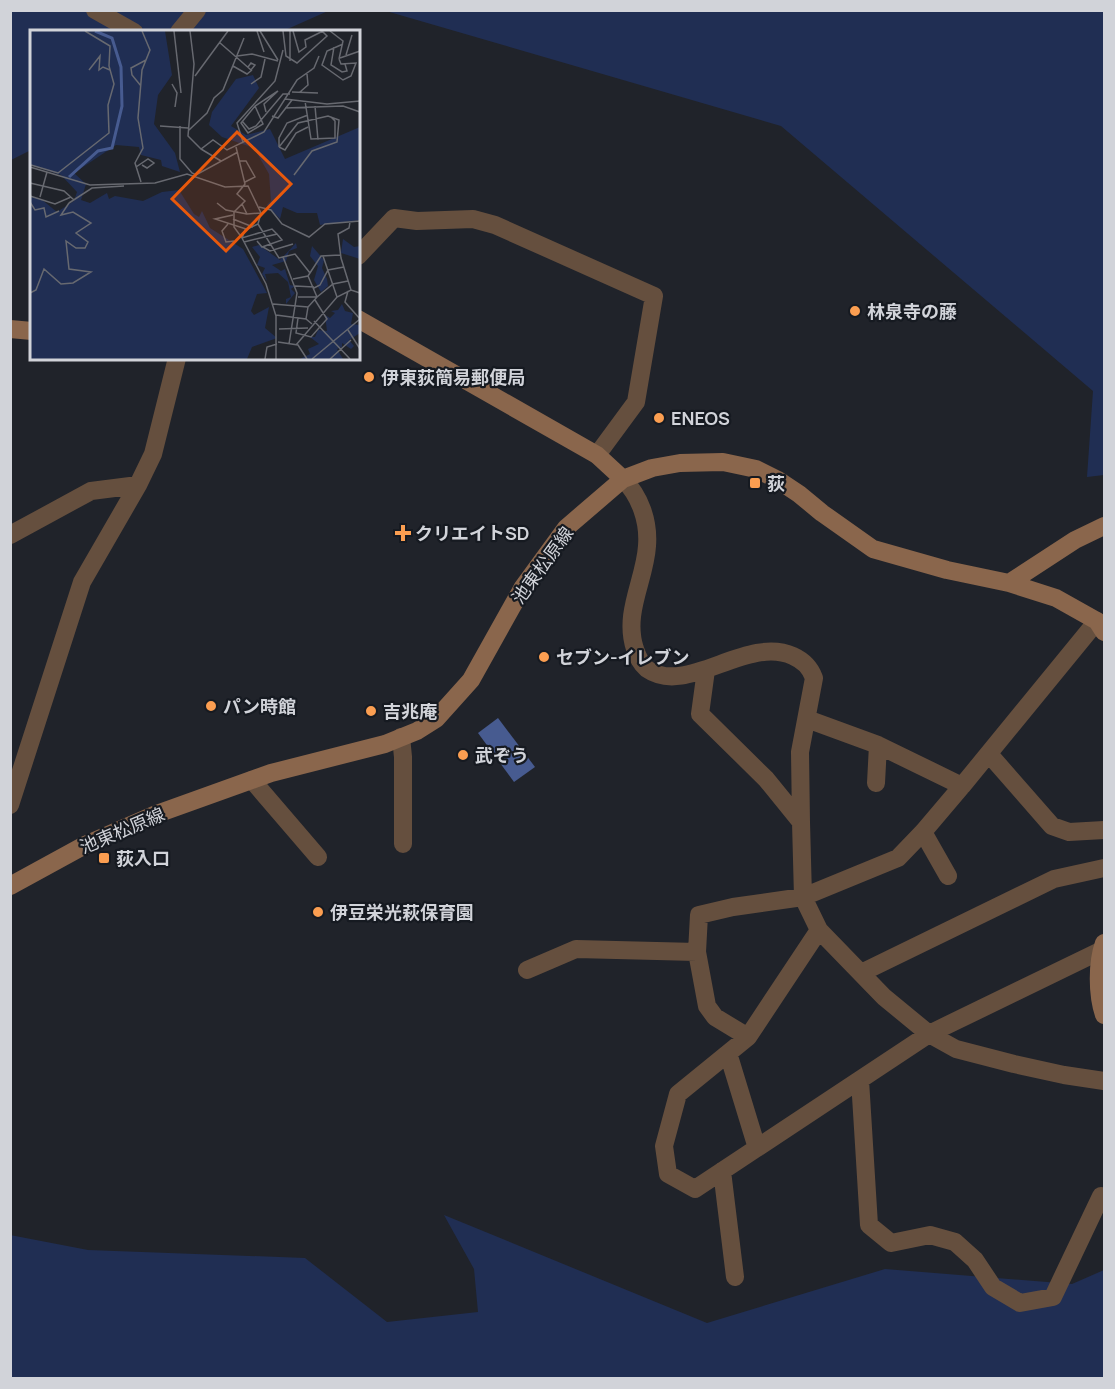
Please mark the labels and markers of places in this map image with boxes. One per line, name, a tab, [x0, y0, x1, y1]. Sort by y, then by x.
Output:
place label: 林泉寺の藤	[867, 299, 957, 323]
marker: 林泉寺の藤	[848, 304, 862, 318]
place label: 伊東荻簡易郵便局	[381, 365, 525, 389]
marker: 伊東荻簡易郵便局	[362, 370, 376, 384]
place label: ENEOS	[671, 406, 730, 430]
marker: ENEOS	[652, 411, 666, 425]
place label: 荻	[767, 471, 785, 495]
marker: 荻	[748, 476, 762, 490]
place label: クリエイトSD	[415, 521, 529, 545]
marker: クリエイトSD	[396, 526, 410, 540]
place label: セブン-イレブン	[556, 645, 690, 669]
marker: セブン-イレブン	[537, 650, 551, 664]
place label: パン時館	[223, 694, 296, 718]
marker: パン時館	[204, 699, 218, 713]
place label: 吉兆庵	[383, 699, 437, 723]
marker: 吉兆庵	[364, 704, 378, 718]
place label: 武ぞう	[475, 743, 529, 767]
marker: 武ぞう	[456, 748, 470, 762]
place label: 荻入口	[116, 846, 170, 870]
marker: 荻入口	[97, 851, 111, 865]
place label: 伊豆栄光萩保育園	[330, 900, 474, 924]
marker: 伊豆栄光萩保育園	[311, 905, 325, 919]

